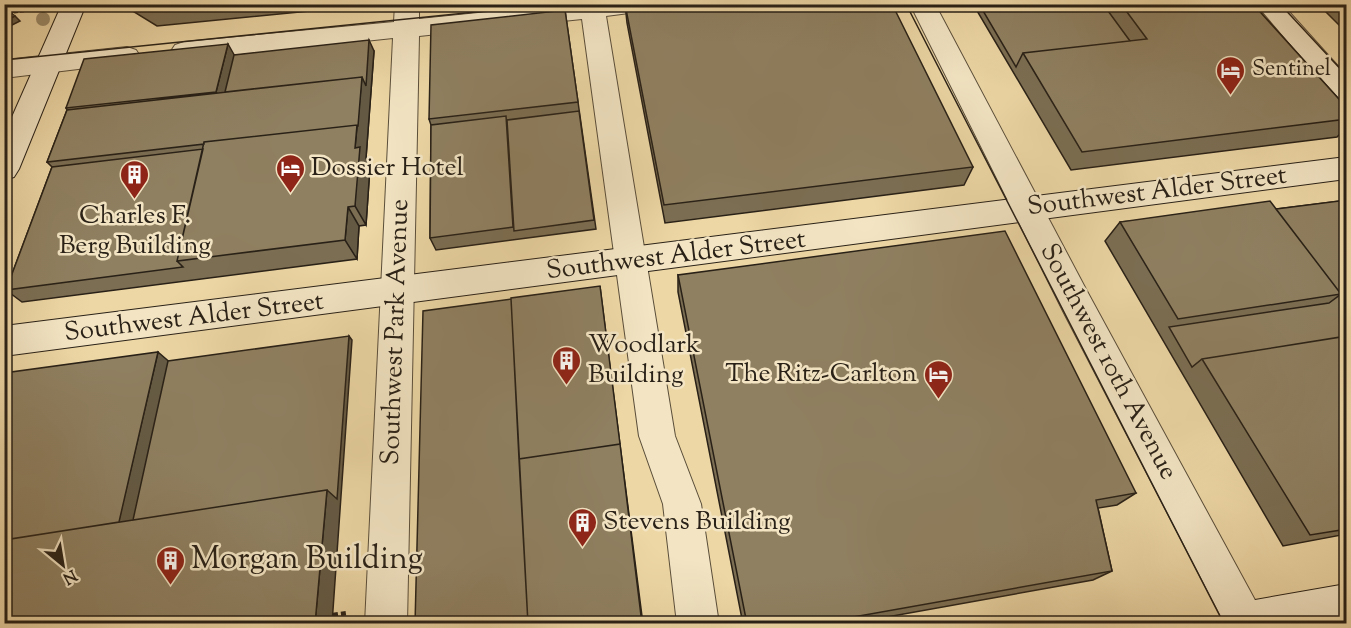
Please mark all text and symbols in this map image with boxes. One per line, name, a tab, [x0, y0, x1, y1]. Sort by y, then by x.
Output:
hotel icon: Sentinel	[1215, 54, 1247, 96]
place label: Sentinel	[1252, 54, 1331, 86]
place label: Dossier Hotel	[311, 150, 464, 187]
hotel icon: Dossier Hotel	[274, 152, 306, 194]
building icon: Charles F. Berg Building	[119, 158, 151, 200]
street label: Southwest Alder Street	[1025, 158, 1289, 226]
place label: Charles F. Berg Building	[59, 198, 211, 265]
street label: Southwest Park Avenue	[373, 198, 419, 466]
street label: Southwest Alder Street	[544, 222, 808, 290]
street label: Southwest 10th Avenue	[1030, 237, 1186, 487]
street label: Southwest Alder Street	[62, 284, 326, 352]
place label: Woodlark Building	[588, 327, 700, 394]
building icon: Woodlark Building	[551, 344, 583, 386]
place label: The Ritz-Carlton	[725, 356, 917, 393]
hotel icon: The Ritz-Carlton	[922, 358, 954, 400]
place label: Stevens Building	[603, 504, 791, 541]
building icon: Stevens Building	[566, 506, 598, 548]
north arrow	[33, 535, 93, 595]
place label: Morgan Building	[191, 537, 423, 583]
building icon: Morgan Building	[154, 544, 186, 586]
text: N	[58, 563, 81, 589]

